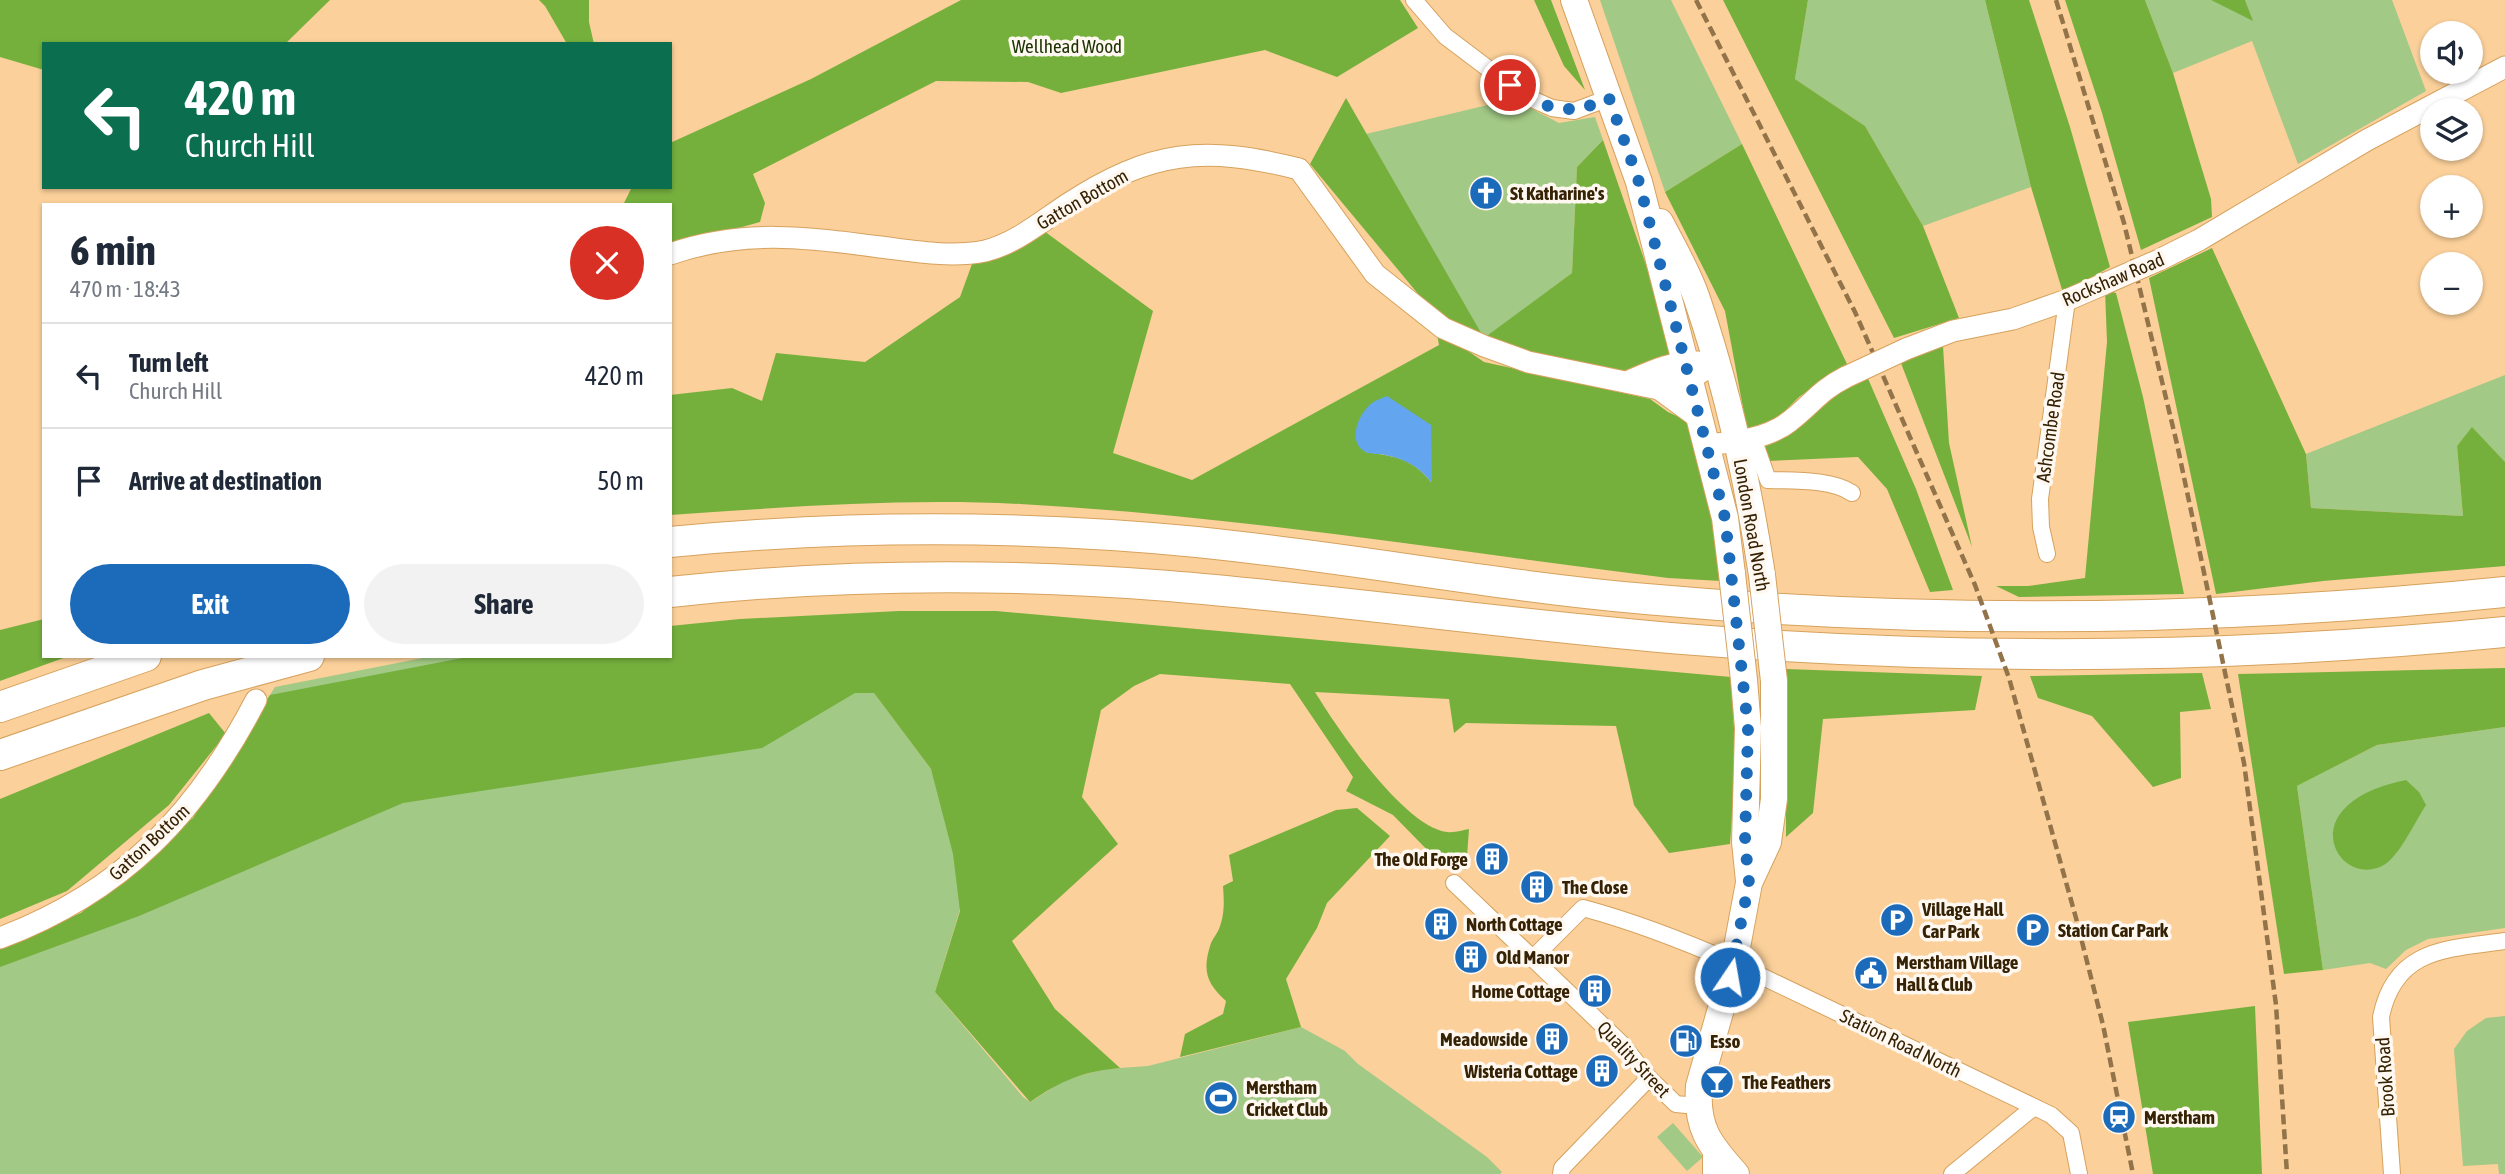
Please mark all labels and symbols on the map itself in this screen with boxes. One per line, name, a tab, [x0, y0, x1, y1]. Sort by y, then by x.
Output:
park label: Wellhead Wood	[1012, 35, 1122, 57]
pin	[1480, 55, 1540, 115]
street label: Gatton Bottom	[1032, 164, 1132, 234]
church icon: St Katharine's	[1467, 174, 1505, 212]
place label: St Katharine's	[1510, 182, 1605, 204]
street label: Rockshaw Road	[2059, 248, 2167, 310]
street label: Ashcombe Road	[2031, 370, 2069, 484]
street label: London Road North	[1730, 457, 1774, 593]
street label: Gatton Bottom	[104, 799, 194, 885]
building icon: The Old Forge	[1473, 840, 1511, 878]
place label: The Old Forge	[1374, 848, 1468, 870]
building icon: The Close	[1518, 868, 1556, 906]
place label: The Close	[1562, 876, 1628, 898]
place label: Village Hall Car Park	[1921, 898, 2005, 942]
parking icon: Village Hall Car Park	[1878, 901, 1916, 939]
building icon: North Cottage	[1422, 905, 1460, 943]
parking icon: Station Car Park	[2014, 911, 2052, 949]
place label: North Cottage	[1466, 913, 1563, 935]
place label: Station Car Park	[2058, 919, 2169, 941]
building icon: Old Manor	[1452, 938, 1490, 976]
position arrow	[1693, 940, 1767, 1014]
place label: Old Manor	[1496, 946, 1569, 968]
place label: Merstham Village Hall & Club	[1896, 951, 2019, 995]
public building icon: Merstham Village Hall & Club	[1852, 954, 1890, 992]
building icon: Home Cottage	[1576, 972, 1614, 1010]
place label: Home Cottage	[1471, 980, 1570, 1002]
street label: Station Road North	[1837, 1004, 1965, 1082]
street label: Quality Street	[1593, 1016, 1675, 1102]
building icon: Meadowside	[1533, 1020, 1571, 1058]
fuel station icon: Esso	[1667, 1022, 1705, 1060]
place label: Meadowside	[1440, 1028, 1528, 1050]
place label: Esso	[1710, 1030, 1741, 1052]
street label: Brook Road	[2371, 1036, 2399, 1118]
building icon: Wisteria Cottage	[1583, 1052, 1621, 1090]
place label: Wisteria Cottage	[1463, 1060, 1578, 1082]
bar icon: The Feathers	[1698, 1063, 1736, 1101]
place label: The Feathers	[1742, 1071, 1831, 1093]
place label: Merstham Cricket Club	[1246, 1076, 1328, 1120]
sports icon: Merstham Cricket Club	[1202, 1079, 1240, 1117]
station icon: Merstham	[2100, 1098, 2138, 1136]
place label: Merstham	[2144, 1106, 2215, 1128]

